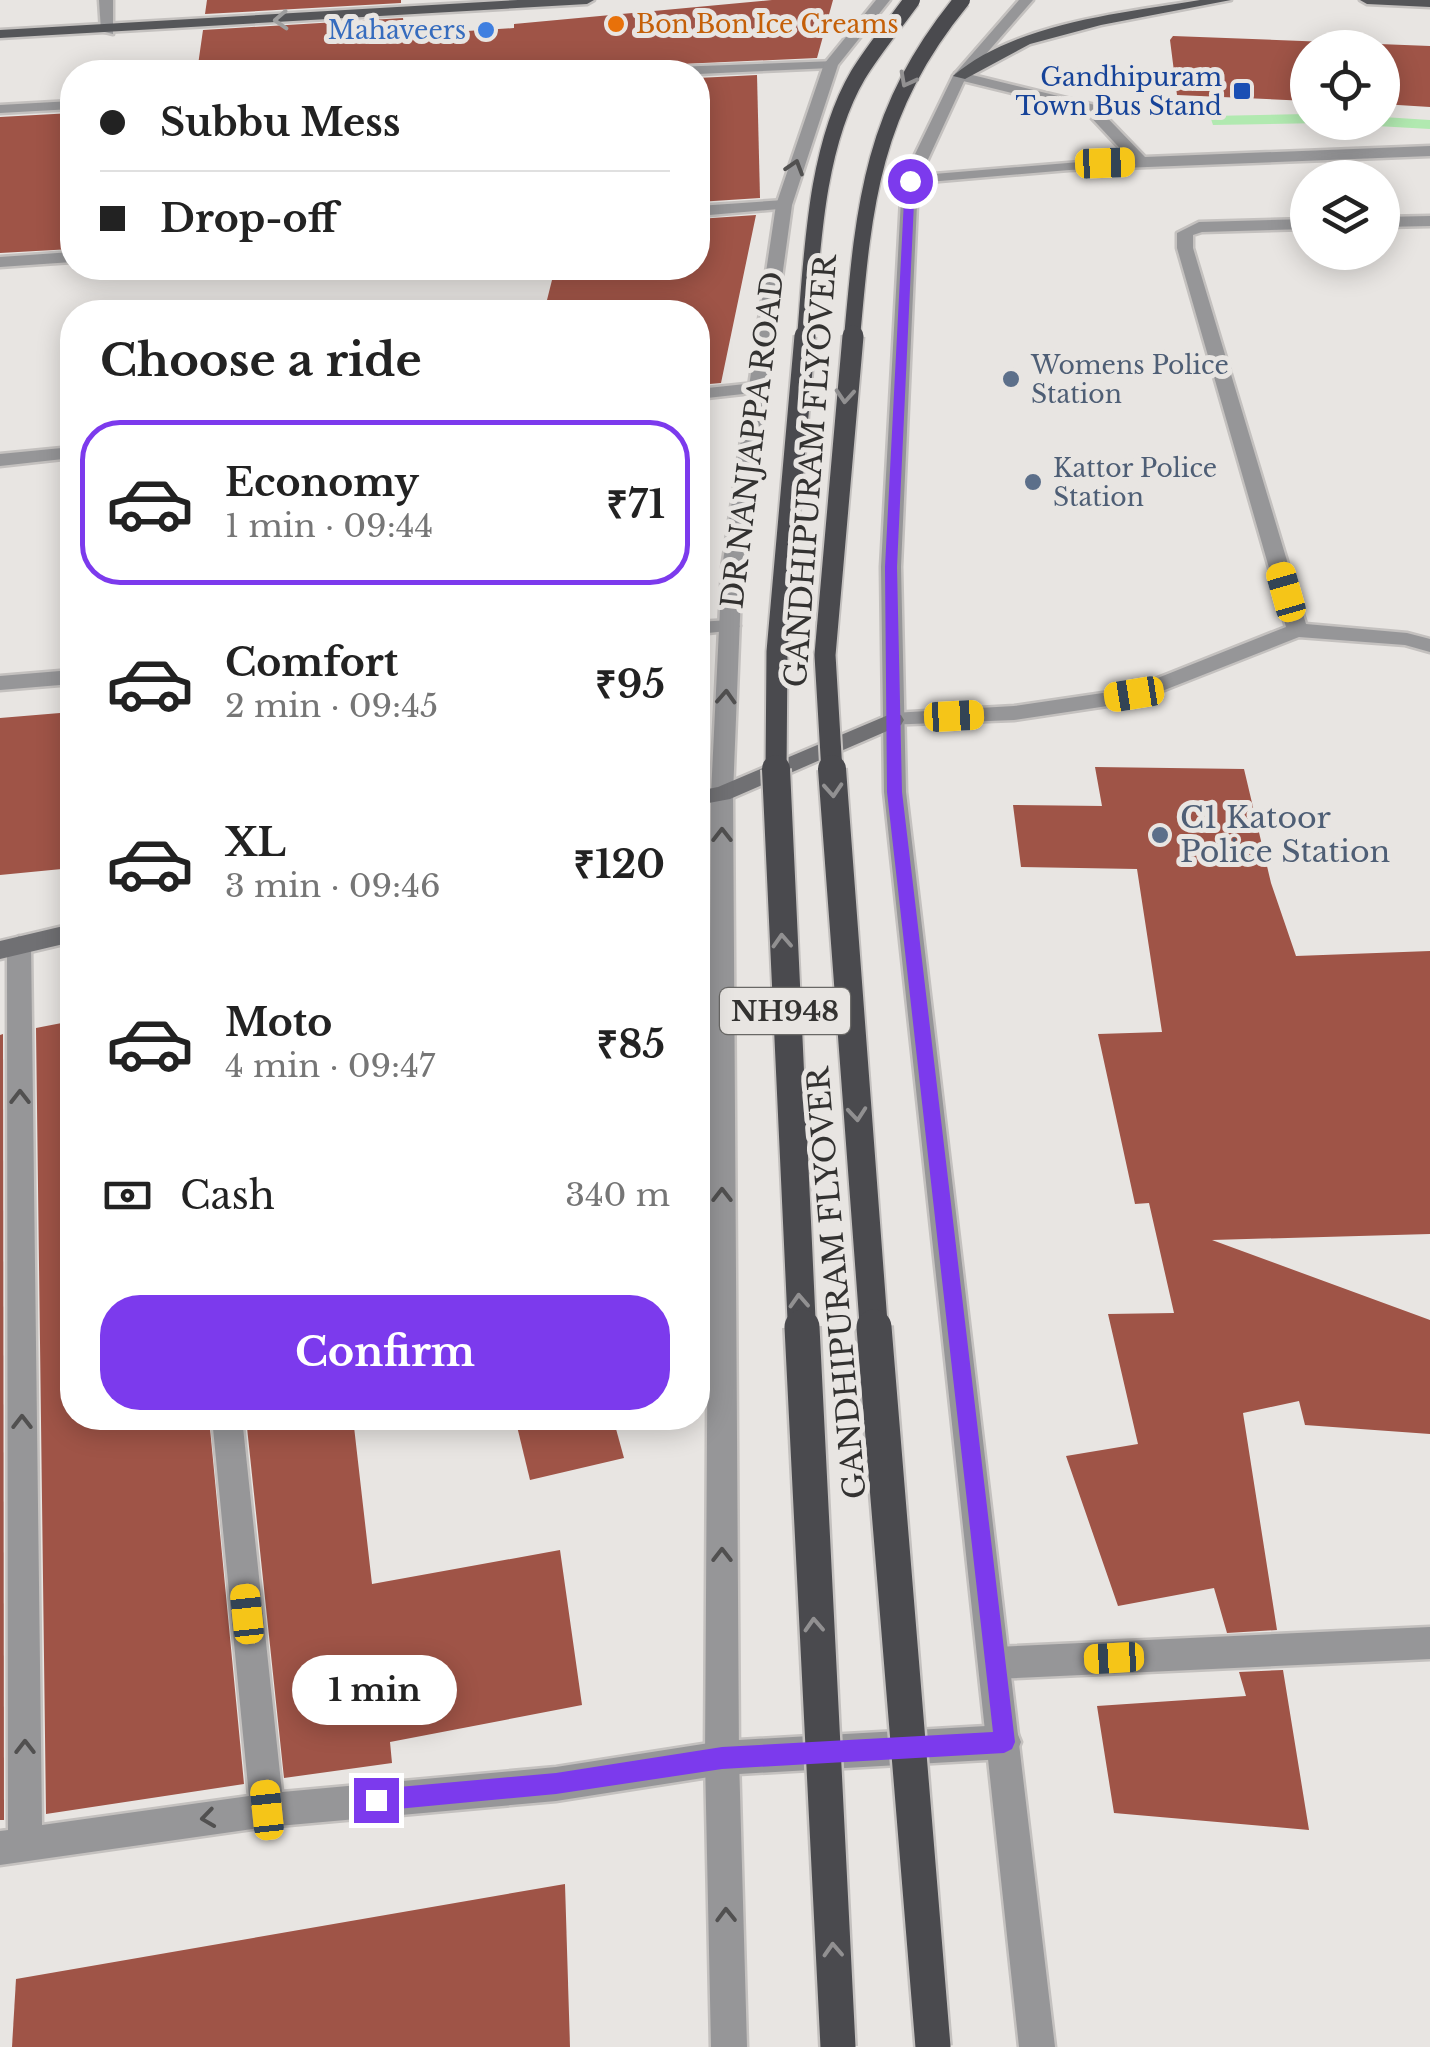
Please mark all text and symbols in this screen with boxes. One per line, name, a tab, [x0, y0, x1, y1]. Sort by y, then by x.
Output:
one-way arrow	[272, 9, 288, 30]
place label: Bon Bon Ice Creams	[636, 9, 899, 40]
marker: Bon Bon Ice Creams	[605, 13, 627, 35]
place label: Mahaveers	[328, 15, 466, 46]
marker: Mahaveers	[475, 19, 497, 41]
map controls	[1290, 30, 1400, 270]
button: locate	[1290, 30, 1400, 140]
place label: Gandhipuram Town Bus Stand	[1015, 62, 1222, 122]
one-way arrow	[900, 70, 919, 88]
marker: Gandhipuram Town Bus Stand	[1231, 80, 1253, 102]
text: Subbu Mess	[160, 99, 401, 146]
car	[1074, 147, 1136, 179]
one-way arrow	[783, 159, 804, 176]
route start	[888, 159, 933, 204]
button: layers	[1290, 160, 1400, 270]
text: Drop-off	[160, 195, 337, 242]
street label: GANDHIPURAM FLYOVER	[777, 252, 844, 689]
street label: DR NANJAPPA ROAD	[713, 269, 792, 611]
text: Choose a ride	[100, 332, 422, 388]
place label: Womens Police Station	[1030, 350, 1229, 410]
marker: Womens Police Station	[1000, 368, 1022, 390]
one-way arrow	[835, 389, 856, 405]
place label: Kattor Police Station	[1053, 453, 1217, 513]
icon: car	[105, 458, 195, 548]
text: Economy	[225, 459, 419, 506]
marker: Kattor Police Station	[1022, 471, 1044, 493]
text: ₹71	[606, 481, 665, 528]
text: 1 min · 09:44	[225, 506, 433, 546]
car	[1263, 559, 1309, 625]
icon: car	[105, 638, 195, 728]
text: Comfort	[225, 639, 398, 686]
text: ₹95	[595, 661, 665, 708]
car	[1102, 674, 1166, 714]
text: 2 min · 09:45	[225, 686, 438, 726]
one-way arrow	[716, 688, 737, 704]
car	[923, 699, 985, 733]
one-way arrow	[822, 783, 844, 799]
place label: C1 Katoor Police Station	[1180, 799, 1390, 870]
icon: car	[105, 818, 195, 908]
text: XL	[225, 819, 286, 866]
marker: C1 Katoor Police Station	[1149, 824, 1171, 846]
one-way arrow	[711, 826, 733, 842]
text: ₹120	[573, 841, 665, 888]
text: 3 min · 09:46	[225, 866, 441, 906]
one-way arrow	[772, 932, 793, 948]
road number: NH948	[720, 988, 850, 1034]
icon: car	[105, 998, 195, 1088]
text: Moto	[225, 999, 332, 1046]
text: ₹85	[597, 1021, 665, 1068]
text: 4 min · 09:47	[225, 1046, 435, 1086]
street label: GANDHIPURAM FLYOVER	[799, 1064, 874, 1501]
one-way arrow	[10, 1088, 31, 1104]
one-way arrow	[846, 1107, 867, 1123]
icon: cash	[100, 1168, 155, 1223]
text: Cash	[180, 1172, 275, 1219]
text: 340 m	[565, 1175, 670, 1215]
one-way arrow	[711, 1186, 733, 1202]
one-way arrow	[789, 1292, 810, 1308]
button: Confirm	[100, 1295, 670, 1410]
one-way arrow	[12, 1413, 33, 1429]
one-way arrow	[711, 1546, 733, 1562]
car	[229, 1583, 265, 1645]
one-way arrow	[804, 1617, 825, 1633]
car	[1083, 1641, 1145, 1675]
callout: 1 min	[294, 1655, 458, 1725]
text: 1 min	[328, 1670, 421, 1710]
one-way arrow	[14, 1738, 35, 1754]
route end	[354, 1778, 399, 1823]
car	[249, 1779, 285, 1841]
one-way arrow	[200, 1807, 217, 1828]
one-way arrow	[715, 1906, 736, 1922]
one-way arrow	[823, 1941, 844, 1957]

